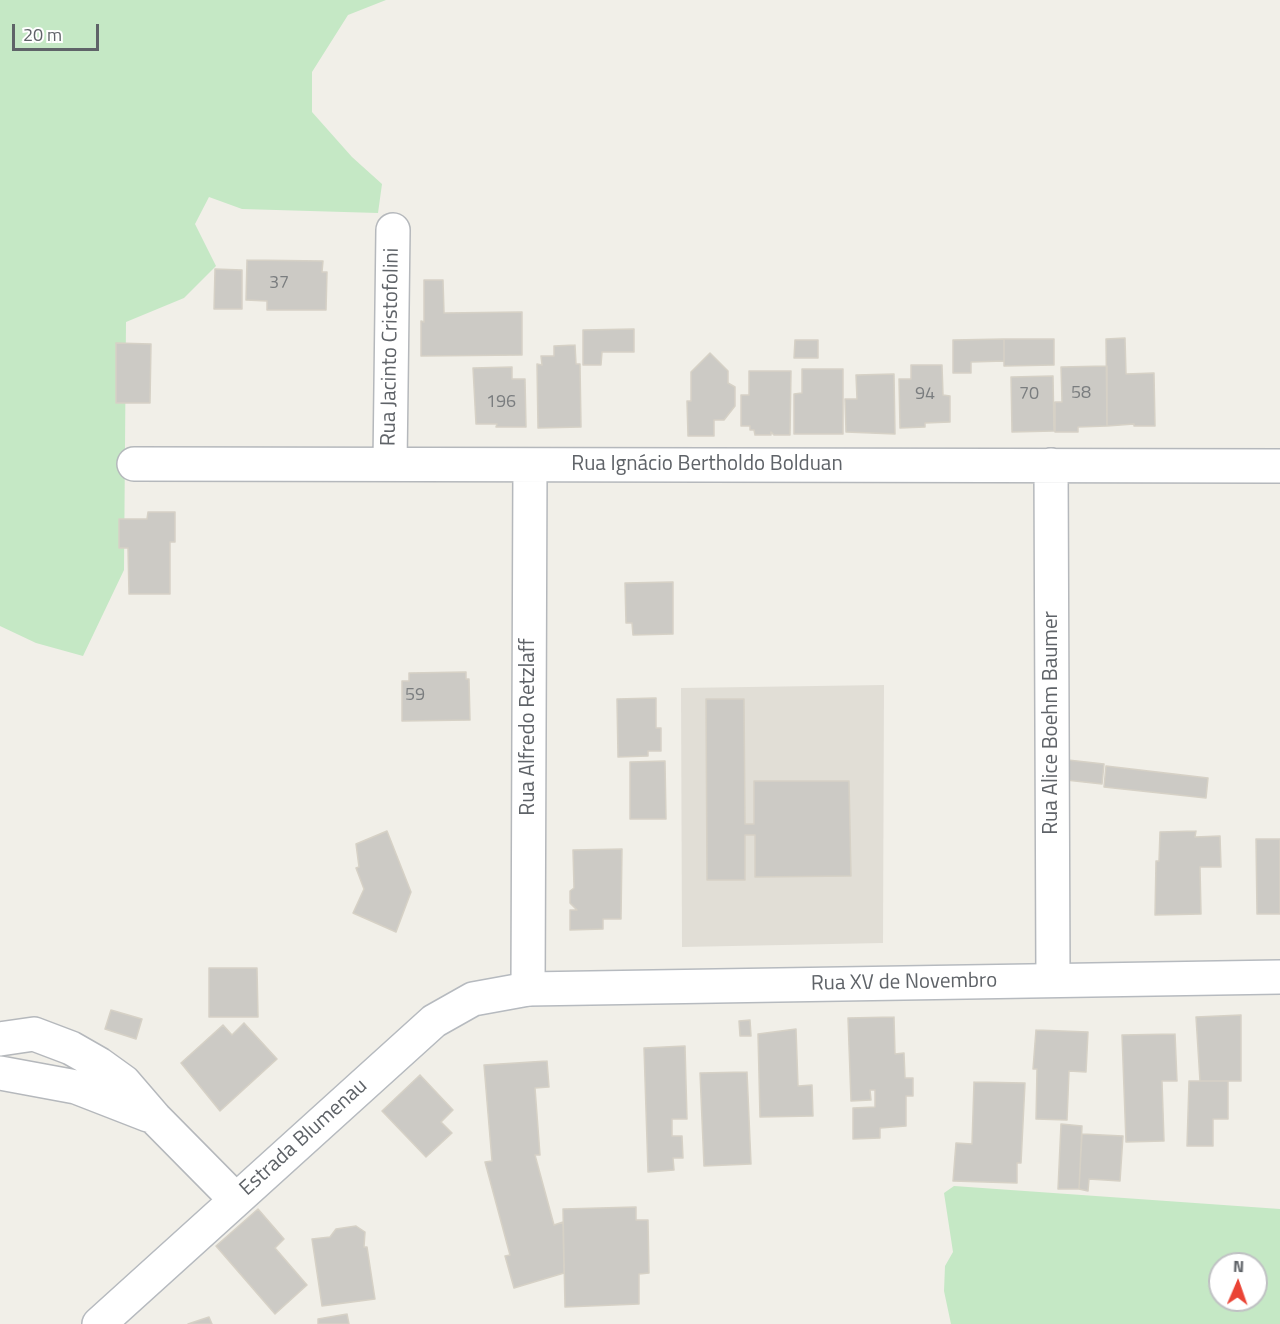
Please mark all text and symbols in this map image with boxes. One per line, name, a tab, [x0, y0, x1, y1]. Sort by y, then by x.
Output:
scale bar	[15, 12, 102, 50]
text: 20 m	[23, 21, 62, 48]
street label: Rua Jacinto Cristofolini	[377, 248, 405, 446]
house number: 37	[269, 273, 289, 295]
house number: 58	[1071, 383, 1091, 405]
house number: 94	[915, 384, 935, 406]
house number: 70	[1019, 384, 1039, 406]
house number: 196	[486, 392, 516, 414]
street label: Rua Ignácio Bertholdo Bolduan	[571, 452, 843, 478]
street label: Rua Alice Boehm Baumer	[1039, 611, 1065, 835]
street label: Rua Alfredo Retzlaff	[516, 638, 542, 816]
house number: 59	[405, 685, 425, 707]
street label: Rua XV de Novembro	[811, 969, 997, 997]
street label: Estrada Blumenau	[235, 1074, 373, 1202]
north arrow	[1208, 1252, 1268, 1312]
text: N	[1233, 1254, 1245, 1278]

